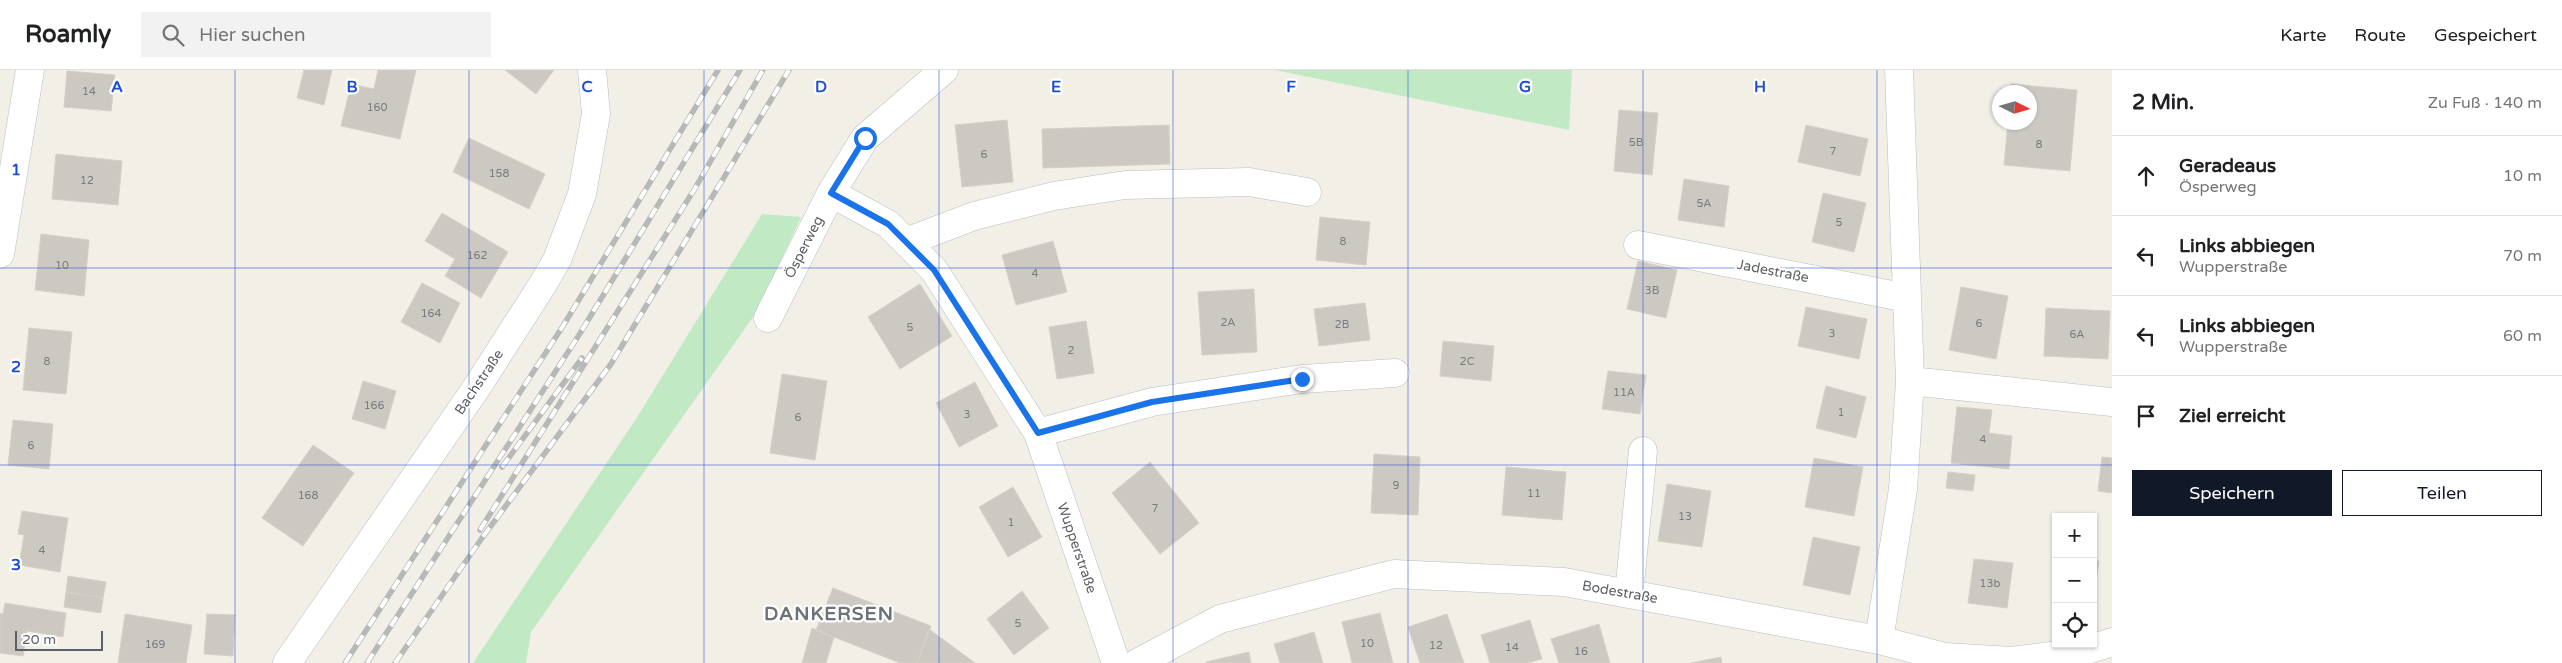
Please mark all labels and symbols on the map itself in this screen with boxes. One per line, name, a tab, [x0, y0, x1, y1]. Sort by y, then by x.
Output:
text: A	[111, 77, 123, 97]
text: B	[346, 77, 358, 97]
text: C	[581, 77, 593, 97]
text: D	[815, 77, 827, 97]
text: E	[1051, 77, 1061, 97]
text: F	[1286, 77, 1296, 97]
text: G	[1519, 77, 1531, 97]
text: H	[1754, 77, 1766, 97]
house number: 14	[82, 85, 96, 98]
north arrow	[1992, 85, 2037, 130]
house number: 160	[367, 101, 387, 114]
route start	[854, 127, 877, 150]
house number: 5B	[1629, 136, 1644, 149]
house number: 8	[2036, 138, 2043, 151]
house number: 7	[1830, 145, 1837, 158]
house number: 6	[981, 148, 988, 161]
text: 1	[11, 160, 21, 180]
house number: 158	[489, 167, 509, 180]
house number: 12	[80, 174, 94, 187]
house number: 5A	[1696, 197, 1712, 210]
street label: Ösperweg	[781, 213, 827, 281]
house number: 5	[1836, 216, 1843, 229]
house number: 8	[1340, 235, 1347, 248]
house number: 162	[467, 249, 487, 262]
street label: Jadestraße	[1736, 256, 1810, 286]
house number: 10	[55, 259, 69, 272]
house number: 4	[1032, 267, 1039, 280]
house number: 3B	[1645, 284, 1660, 297]
house number: 164	[421, 307, 441, 320]
house number: 2A	[1220, 316, 1236, 329]
house number: 6	[1976, 317, 1983, 330]
house number: 2B	[1335, 318, 1350, 331]
house number: 5	[907, 321, 914, 334]
house number: 3	[1829, 327, 1836, 340]
house number: 6A	[2069, 328, 2085, 341]
house number: 2	[1068, 344, 1075, 357]
street label: Bachstraße	[451, 346, 507, 418]
house number: 8	[44, 355, 51, 368]
house number: 2C	[1460, 355, 1475, 368]
text: 2	[11, 357, 21, 377]
route end	[1291, 368, 1314, 391]
house number: 11A	[1613, 386, 1635, 399]
house number: 166	[364, 399, 384, 412]
house number: 1	[1838, 406, 1844, 419]
house number: 3	[964, 408, 971, 421]
house number: 6	[795, 411, 802, 424]
house number: 4	[1980, 433, 1987, 446]
house number: 6	[28, 439, 35, 452]
house number: 9	[1393, 479, 1400, 492]
house number: 11	[1527, 487, 1541, 500]
house number: 168	[298, 489, 318, 502]
street label: Wupperstraße	[1054, 500, 1100, 596]
house number: 7	[1152, 502, 1159, 515]
house number: 13	[1678, 510, 1692, 523]
house number: 1	[1008, 516, 1014, 529]
house number: 4	[39, 544, 46, 557]
text: 3	[11, 555, 21, 575]
street label: Bodestraße	[1581, 577, 1659, 607]
house number: 13b	[1980, 577, 2000, 590]
district label: DANKERSEN	[764, 603, 894, 625]
house number: 5	[1015, 617, 1022, 630]
scale bar	[15, 628, 102, 651]
house number: 10	[1360, 637, 1374, 650]
house number: 169	[145, 638, 165, 651]
house number: 12	[1429, 639, 1443, 652]
house number: 14	[1505, 641, 1519, 654]
house number: 16	[1574, 645, 1588, 658]

